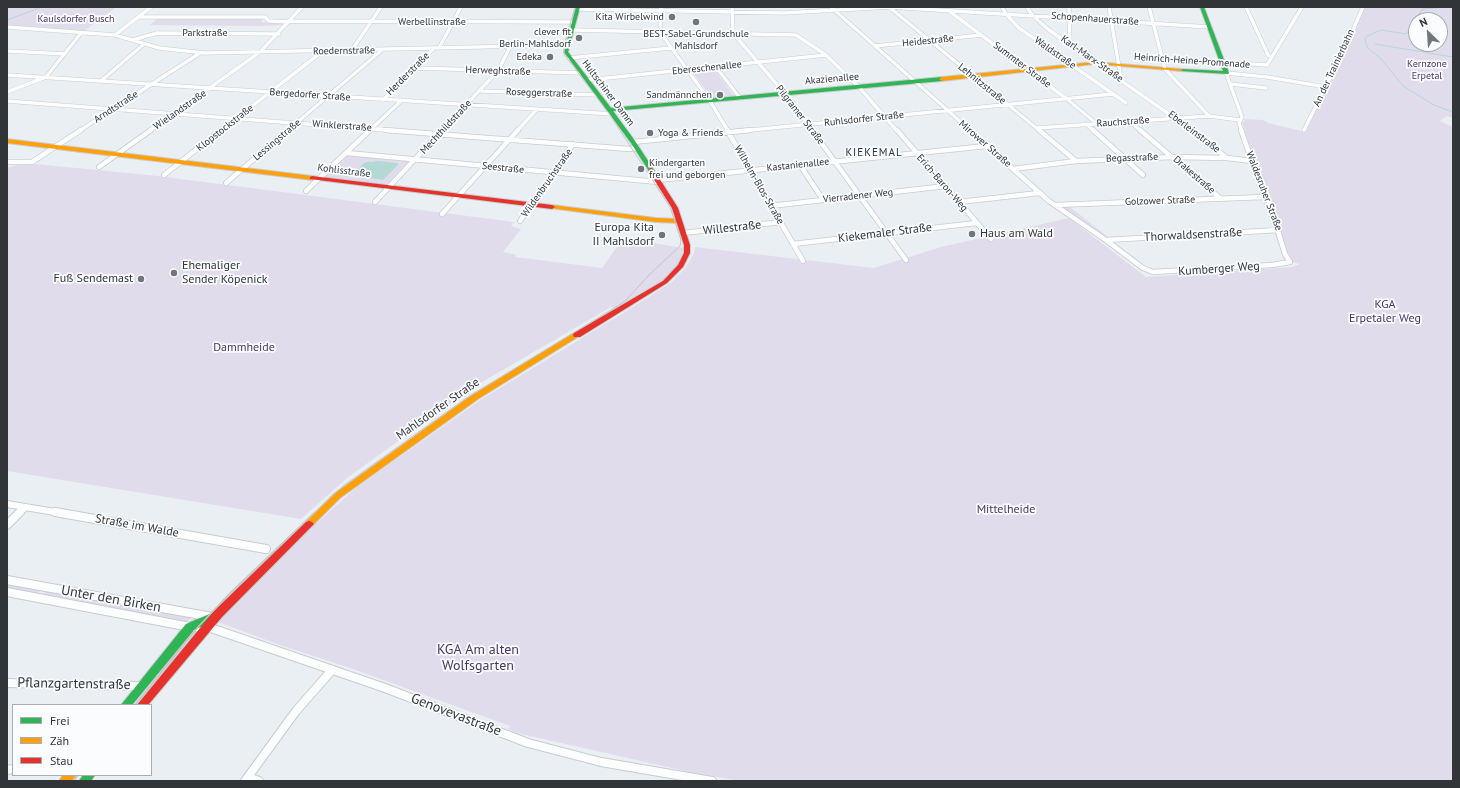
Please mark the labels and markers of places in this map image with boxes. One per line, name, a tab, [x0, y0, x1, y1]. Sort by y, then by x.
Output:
place label: Kita Wirbelwind	[596, 11, 664, 23]
marker: Kita Wirbelwind	[667, 12, 677, 22]
marker: BEST-Sabel-Grundschule Mahlsdorf	[691, 17, 701, 27]
place label: clever fit Berlin-Mahlsdorf	[499, 26, 571, 50]
place label: BEST-Sabel-Grundschule Mahlsdorf	[643, 28, 749, 52]
marker: clever fit Berlin-Mahlsdorf	[574, 33, 584, 43]
place label: Edeka	[516, 51, 542, 63]
marker: Edeka	[545, 52, 555, 62]
place label: Sandmännchen	[646, 89, 712, 101]
marker: Sandmännchen	[715, 90, 725, 100]
place label: Yoga & Friends	[658, 127, 723, 139]
marker: Yoga & Friends	[645, 128, 655, 138]
place label: Kindergarten frei und geborgen	[649, 157, 725, 180]
marker: Kindergarten frei und geborgen	[636, 164, 646, 174]
place label: Europa Kita II Mahlsdorf	[592, 221, 654, 249]
place label: Haus am Wald	[980, 227, 1053, 241]
marker: Haus am Wald	[967, 229, 977, 239]
marker: Europa Kita II Mahlsdorf	[657, 230, 667, 240]
place label: Ehemaliger Sender Köpenick	[182, 259, 268, 287]
marker: Ehemaliger Sender Köpenick	[169, 268, 179, 278]
place label: Fuß Sendemast	[54, 272, 133, 286]
marker: Fuß Sendemast	[136, 274, 146, 284]

